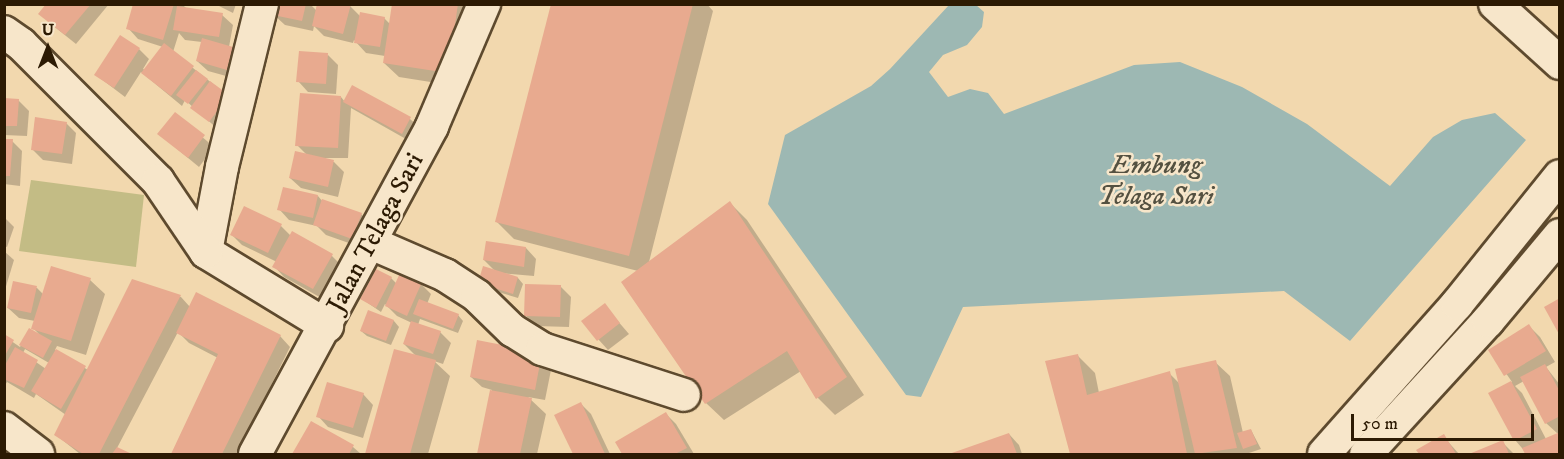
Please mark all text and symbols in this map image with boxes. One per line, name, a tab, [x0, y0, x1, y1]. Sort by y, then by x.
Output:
north arrow	[18, 18, 78, 78]
text: U	[42, 20, 54, 40]
street label: Jalan Telaga Sari	[321, 148, 431, 318]
water label: Embung Telaga Sari	[1098, 149, 1214, 212]
scale bar	[1354, 402, 1537, 440]
text: 50 m	[1362, 413, 1398, 435]

